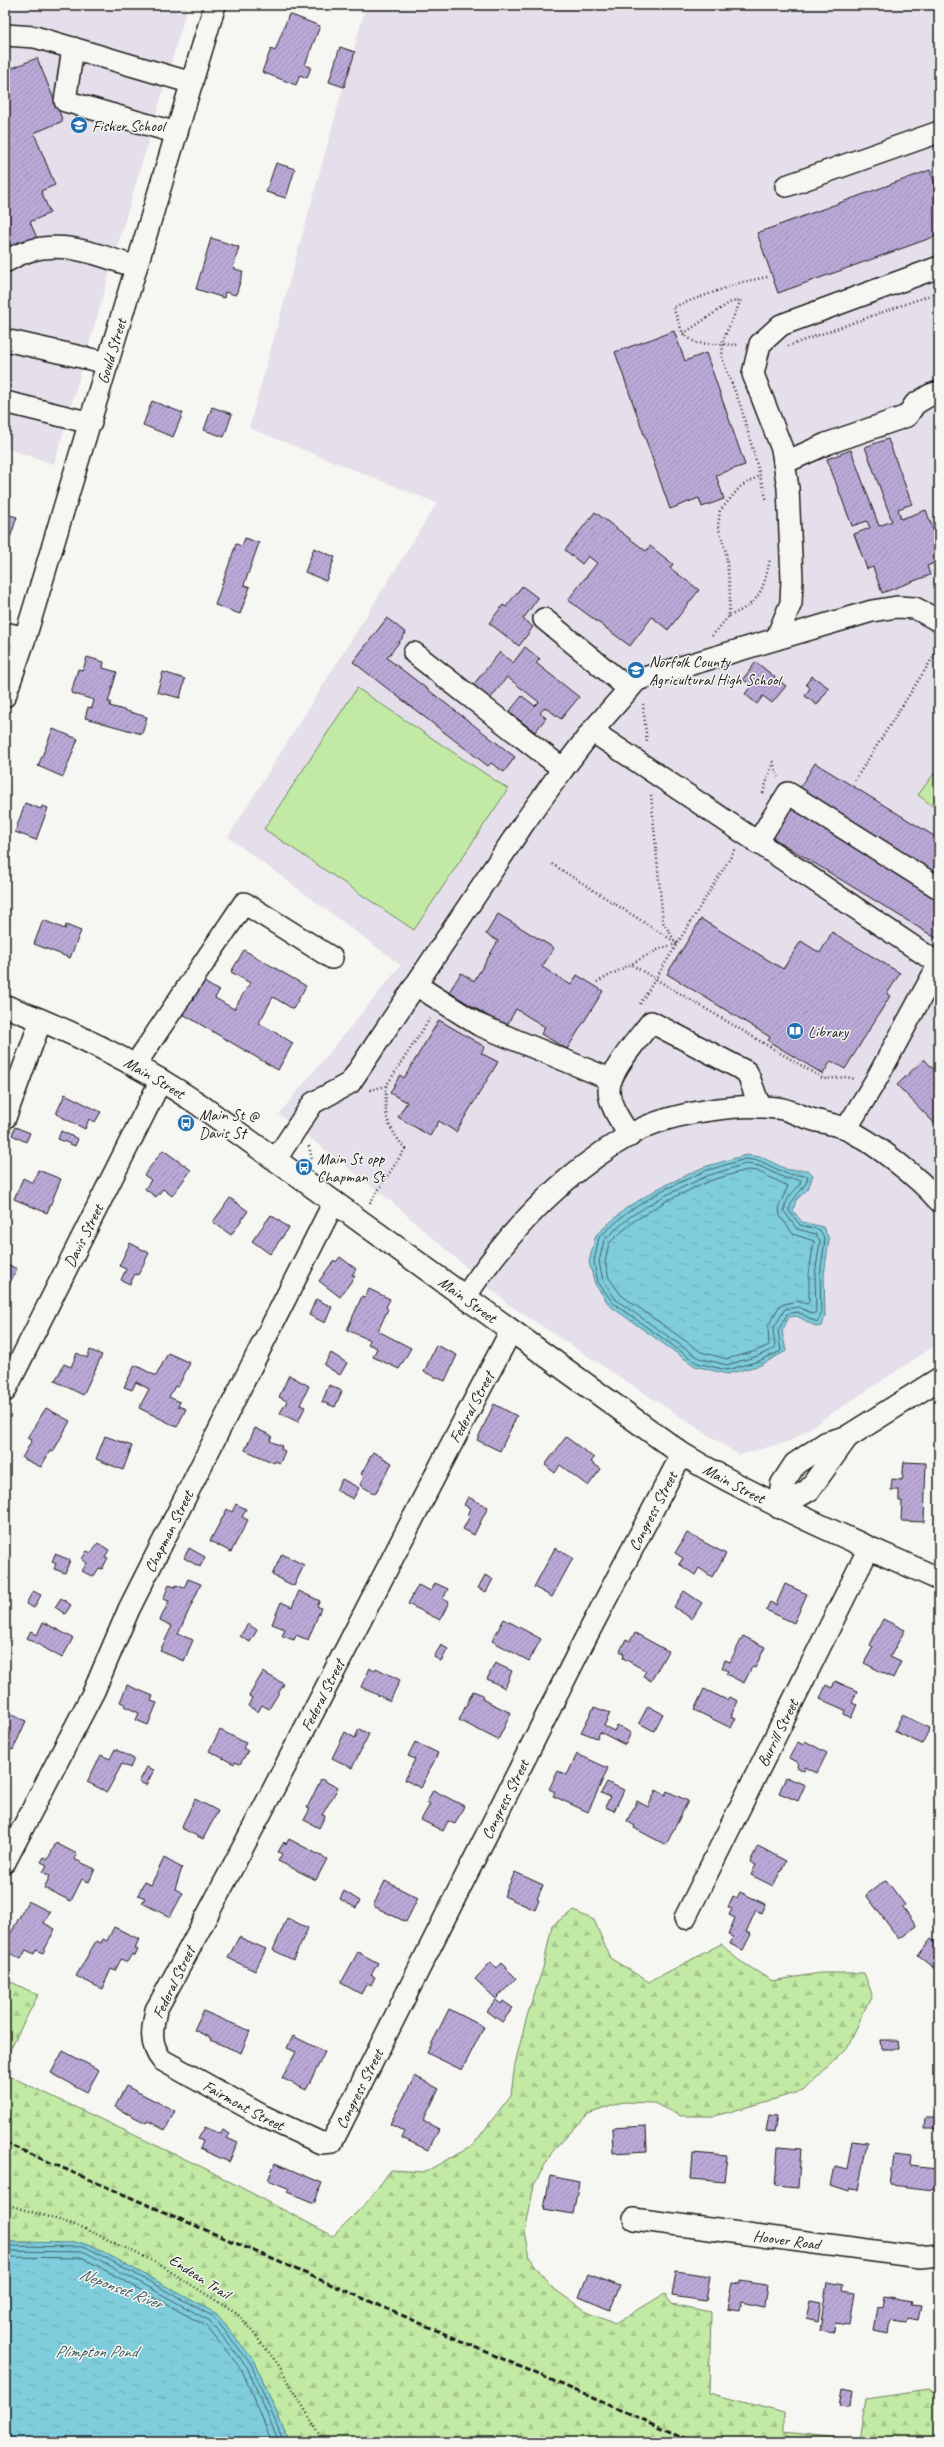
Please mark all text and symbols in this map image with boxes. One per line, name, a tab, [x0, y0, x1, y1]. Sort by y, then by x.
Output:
school or university icon: Fisher School	[69, 115, 89, 135]
place label: Fisher School	[92, 116, 168, 136]
street label: Gould Street	[93, 315, 132, 386]
place label: Norfolk County Agricultural High School	[649, 652, 783, 690]
school or university icon: Norfolk County Agricultural High School	[626, 660, 646, 680]
library icon: Library	[785, 1021, 805, 1041]
place label: Library	[808, 1022, 850, 1042]
street label: Main Street	[120, 1052, 190, 1105]
place label: Main St @ Davis St	[199, 1105, 261, 1143]
bus stop icon: Main St @ Davis St	[176, 1113, 196, 1133]
place label: Main St opp Chapman St	[317, 1149, 386, 1187]
bus stop icon: Main St opp Chapman St	[294, 1157, 314, 1177]
street label: Davis Street	[60, 1199, 109, 1271]
street label: Main Street	[434, 1272, 502, 1329]
street label: Federal Street	[445, 1366, 500, 1446]
street label: Main Street	[699, 1459, 770, 1509]
street label: Congress Street	[624, 1467, 683, 1554]
street label: Chapman Street	[140, 1486, 199, 1576]
street label: Federal Street	[296, 1654, 351, 1735]
street label: Burrill Street	[753, 1695, 804, 1770]
street label: Congress Street	[477, 1755, 534, 1843]
street label: Federal Street	[148, 1941, 201, 2022]
street label: Congress Street	[331, 2044, 389, 2132]
street label: Fairmont Street	[199, 2076, 289, 2136]
street label: Hoover Road	[752, 2226, 824, 2255]
street label: Endean Trail	[165, 2250, 236, 2306]
water label: Neponset River	[77, 2263, 168, 2315]
water label: Plimpton Pond	[55, 2341, 142, 2362]

